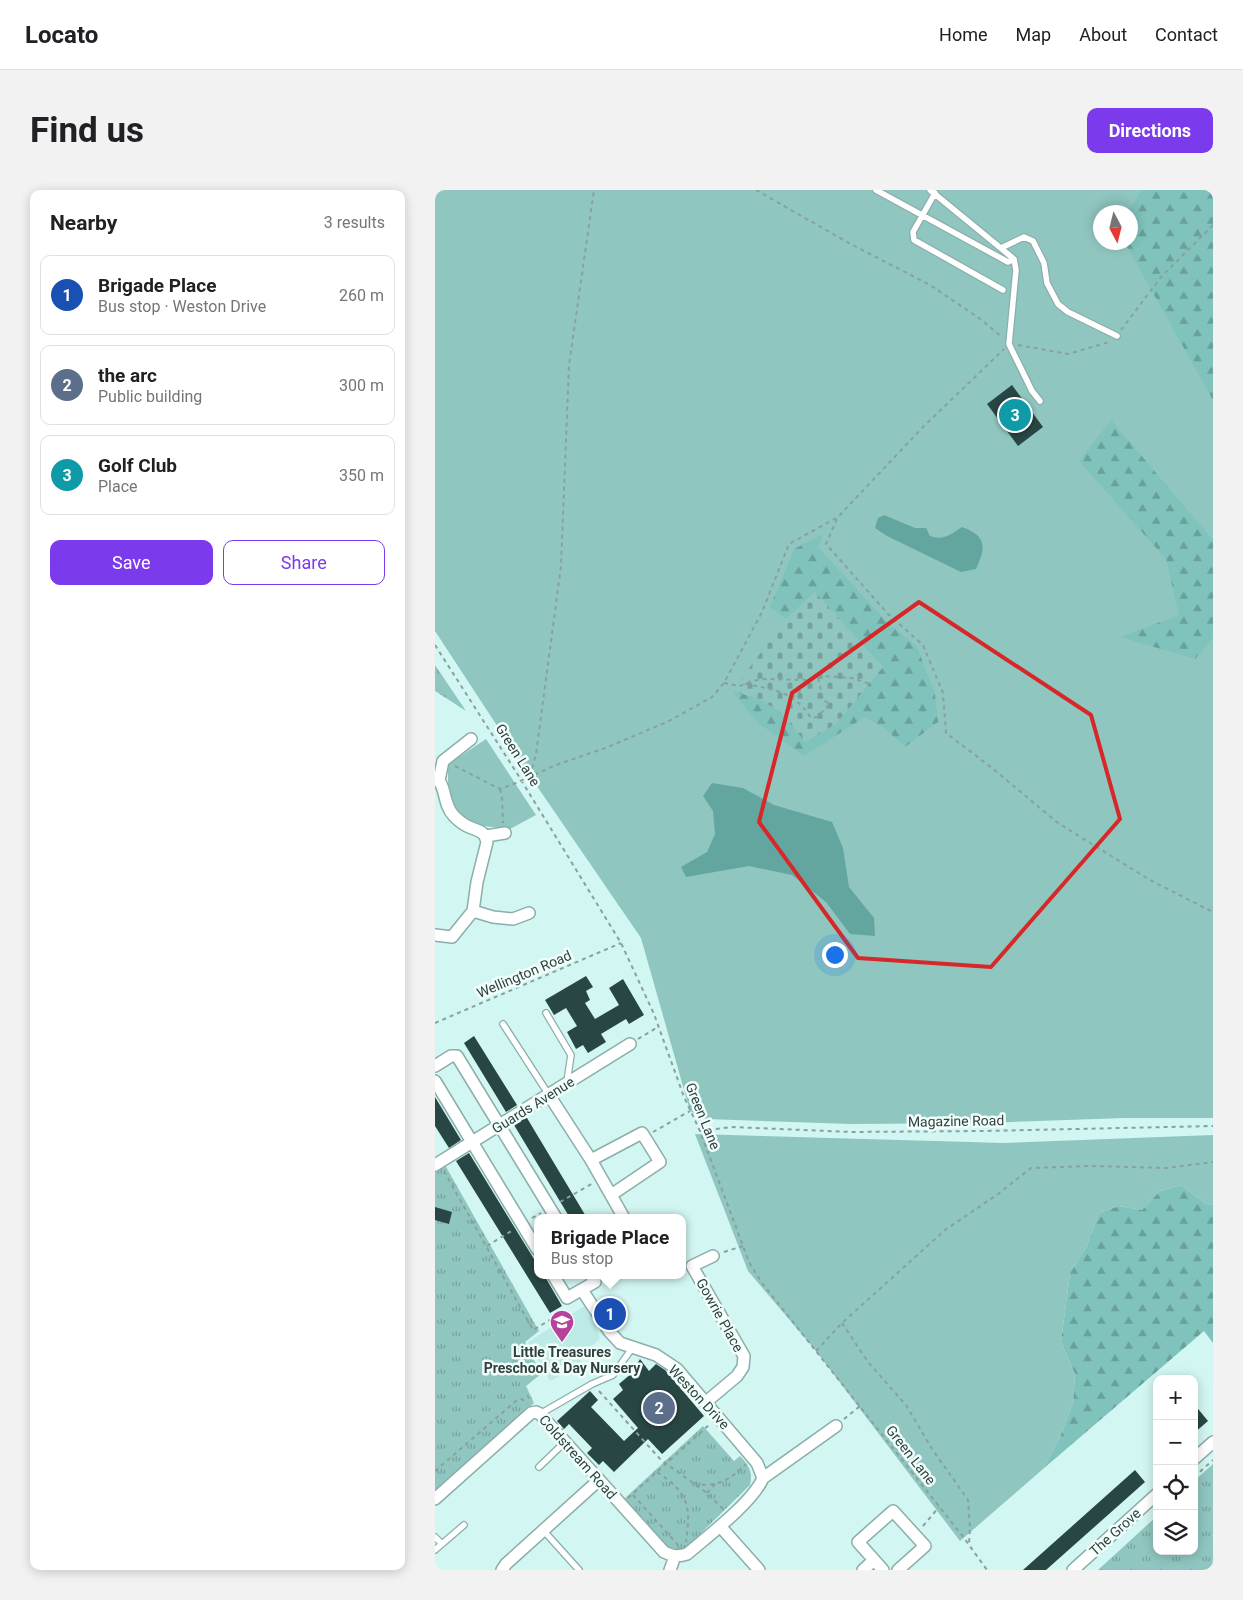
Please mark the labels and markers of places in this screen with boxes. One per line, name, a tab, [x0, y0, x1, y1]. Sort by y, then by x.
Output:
pin: 3	[999, 396, 1031, 434]
pin: 1	[594, 1295, 626, 1333]
school or university icon: Little Treasures Preschool & Day Nursery	[549, 1309, 575, 1343]
place label: Little Treasures Preschool & Day Nursery	[484, 1344, 641, 1376]
pin: 2	[643, 1389, 675, 1427]

